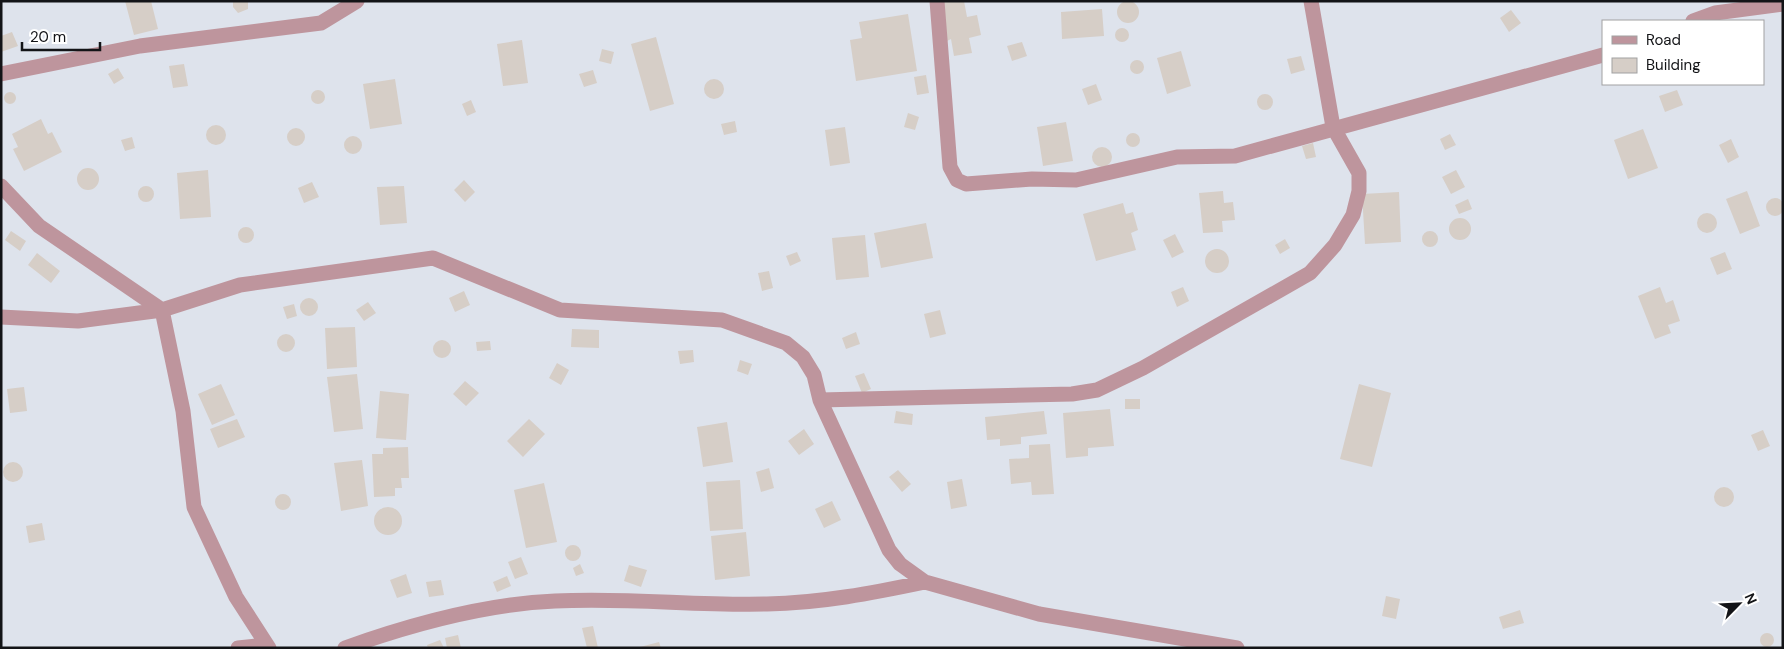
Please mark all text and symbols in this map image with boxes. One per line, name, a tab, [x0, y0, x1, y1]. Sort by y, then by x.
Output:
scale bar	[22, 20, 100, 52]
legend	[1602, 20, 1764, 85]
text: 20 m	[30, 27, 66, 47]
text: Road	[1646, 30, 1681, 50]
text: Building	[1646, 55, 1701, 75]
north arrow	[1714, 579, 1764, 629]
text: N	[1741, 590, 1761, 607]

